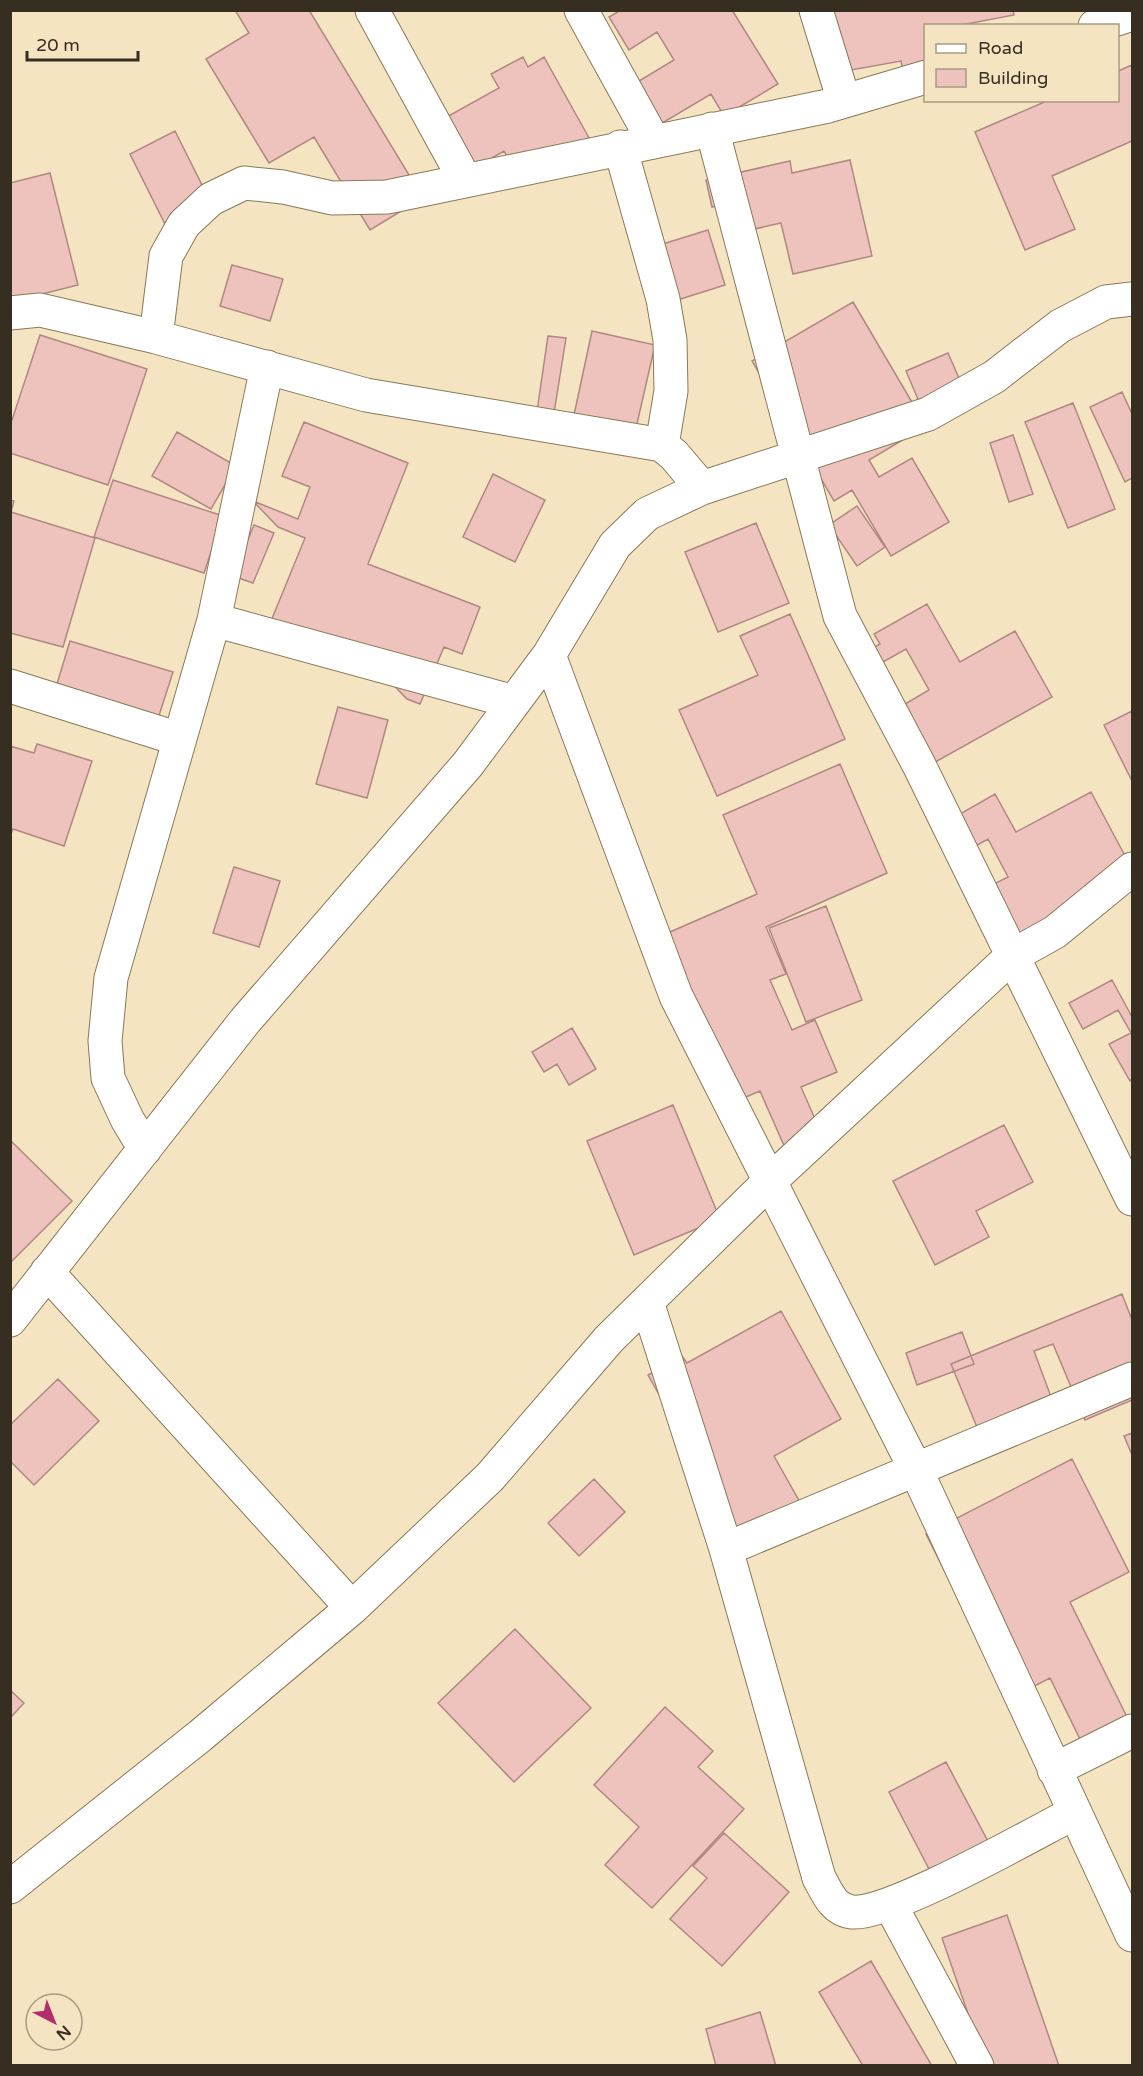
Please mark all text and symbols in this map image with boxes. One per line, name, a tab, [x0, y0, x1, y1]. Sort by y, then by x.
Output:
scale bar	[27, 24, 138, 62]
legend	[924, 24, 1119, 102]
text: 20 m	[36, 34, 80, 56]
text: Road	[978, 37, 1023, 59]
text: Building	[978, 67, 1048, 89]
north arrow	[24, 1992, 84, 2052]
text: N	[52, 2021, 75, 2044]

